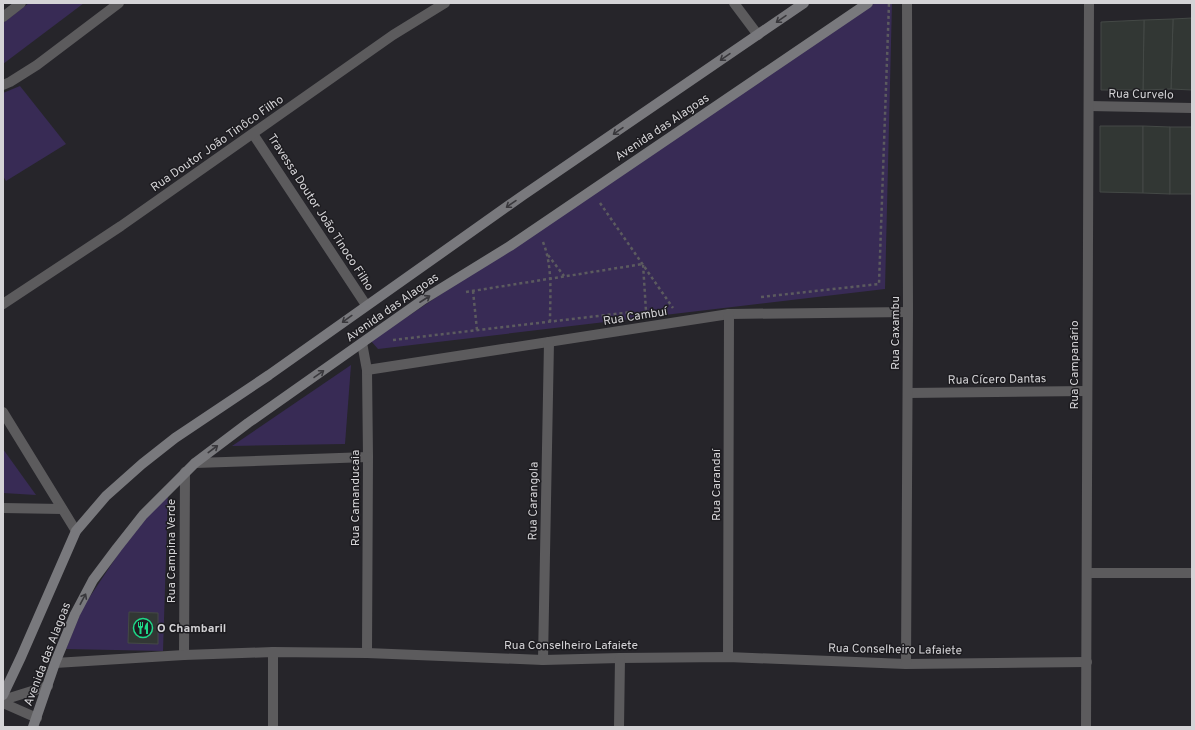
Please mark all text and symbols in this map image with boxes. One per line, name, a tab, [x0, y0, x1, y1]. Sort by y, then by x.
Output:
one-way arrow	[776, 15, 787, 23]
one-way arrow	[720, 53, 731, 61]
street label: Rua Curvelo	[1108, 86, 1174, 104]
street label: Avenida das Alagoas	[612, 90, 713, 165]
street label: Rua Doutor João Tinôco Filho	[148, 92, 287, 196]
one-way arrow	[613, 127, 624, 135]
street label: Travessa Doutor João Tinoco Filho	[263, 131, 377, 294]
one-way arrow	[506, 200, 517, 208]
street label: Avenida das Alagoas	[343, 270, 442, 346]
one-way arrow	[419, 295, 430, 303]
street label: Rua Caxambu	[888, 296, 904, 370]
street label: Rua Cambuí	[602, 304, 669, 330]
one-way arrow	[342, 315, 353, 323]
street label: Rua Campanário	[1067, 320, 1083, 410]
one-way arrow	[313, 370, 324, 378]
street label: Rua Cícero Dantas	[948, 371, 1046, 389]
one-way arrow	[207, 445, 218, 453]
street label: Rua Carandaí	[709, 448, 725, 521]
street label: Rua Camanducaia	[348, 450, 364, 546]
street label: Rua Carangola	[525, 462, 543, 540]
street label: Rua Campina Verde	[164, 499, 180, 603]
one-way arrow	[80, 594, 87, 606]
street label: Avenida das Alagoas	[21, 600, 75, 709]
restaurant icon: O Chambaril	[132, 617, 154, 639]
place label: O Chambaril	[157, 621, 226, 637]
street label: Rua Conselheiro Lafaiete	[504, 638, 638, 654]
street label: Rua Conselheiro Lafaiete	[828, 641, 962, 659]

